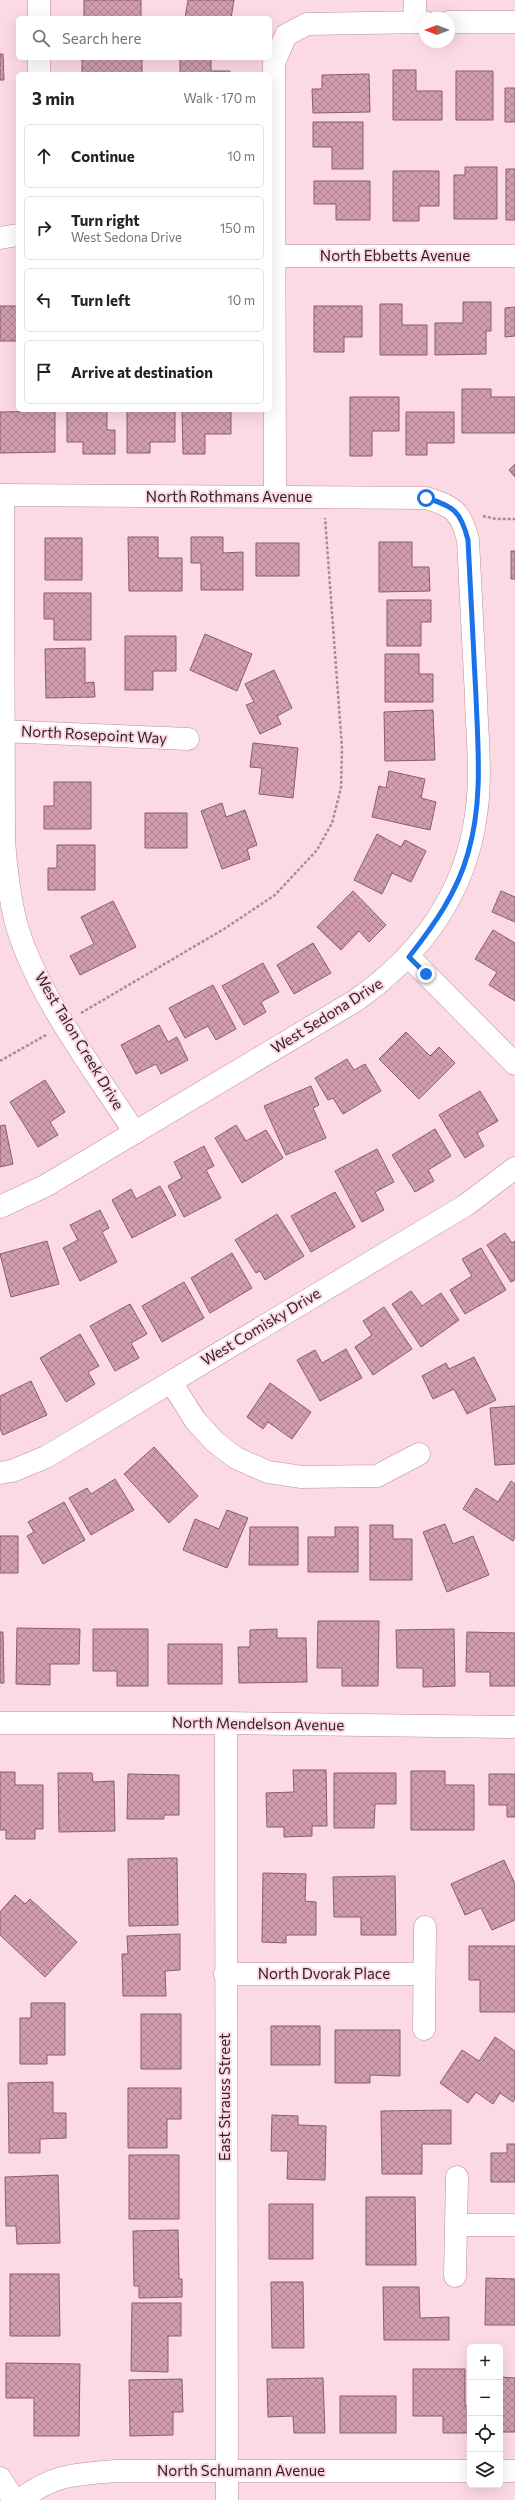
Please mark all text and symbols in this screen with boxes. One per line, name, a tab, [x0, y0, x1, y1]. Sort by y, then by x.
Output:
north arrow	[419, 12, 455, 48]
search box	[16, 16, 272, 60]
icon: search	[30, 27, 52, 49]
text: Search here	[62, 29, 141, 47]
text: 3 min	[32, 88, 75, 109]
text: Walk · 170 m	[184, 90, 256, 106]
icon: ahead	[33, 145, 55, 167]
text: Continue	[71, 147, 135, 165]
text: 10 m	[227, 148, 255, 164]
text: Turn right	[71, 211, 140, 229]
icon: right	[33, 217, 55, 239]
text: 150 m	[220, 220, 255, 236]
text: West Sedona Drive	[71, 229, 182, 245]
street label: North Ebbetts Avenue	[320, 246, 470, 264]
icon: left	[33, 289, 55, 311]
text: Turn left	[71, 291, 130, 309]
text: 10 m	[227, 292, 255, 308]
icon: arrive	[33, 361, 55, 383]
text: Arrive at destination	[71, 363, 213, 381]
street label: North Rothmans Avenue	[146, 487, 312, 505]
route start	[417, 489, 435, 507]
street label: North Rosepoint Way	[21, 721, 168, 747]
route end	[417, 965, 435, 983]
street label: West Talon Creek Drive	[32, 968, 128, 1113]
street label: West Sedona Drive	[267, 974, 386, 1057]
street label: West Comisky Drive	[198, 1283, 323, 1369]
street label: North Mendelson Avenue	[172, 1712, 344, 1734]
street label: North Dvorak Place	[258, 1964, 390, 1982]
street label: East Strauss Street	[215, 2033, 233, 2161]
map controls	[467, 2344, 503, 2488]
button: +	[467, 2344, 503, 2380]
button: −	[467, 2380, 503, 2416]
button: locate	[467, 2416, 503, 2452]
button: layers	[467, 2452, 503, 2488]
street label: North Schumann Avenue	[157, 2461, 325, 2479]

